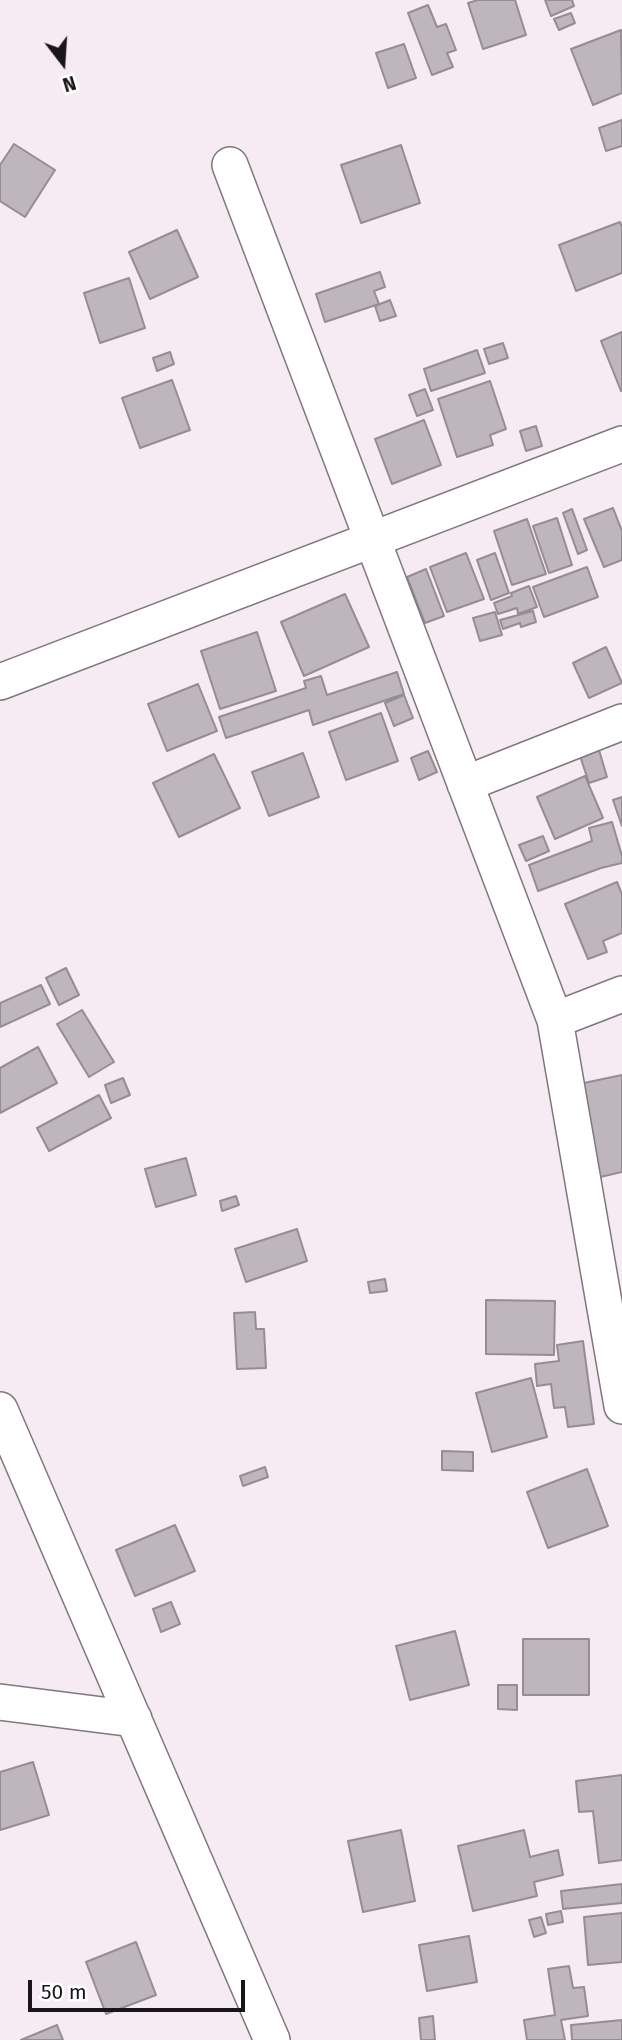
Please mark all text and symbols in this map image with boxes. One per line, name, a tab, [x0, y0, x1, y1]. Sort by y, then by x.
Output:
north arrow	[28, 28, 98, 98]
text: N	[60, 71, 79, 96]
scale bar	[32, 1966, 248, 2010]
text: 50 m	[41, 1979, 87, 2005]

